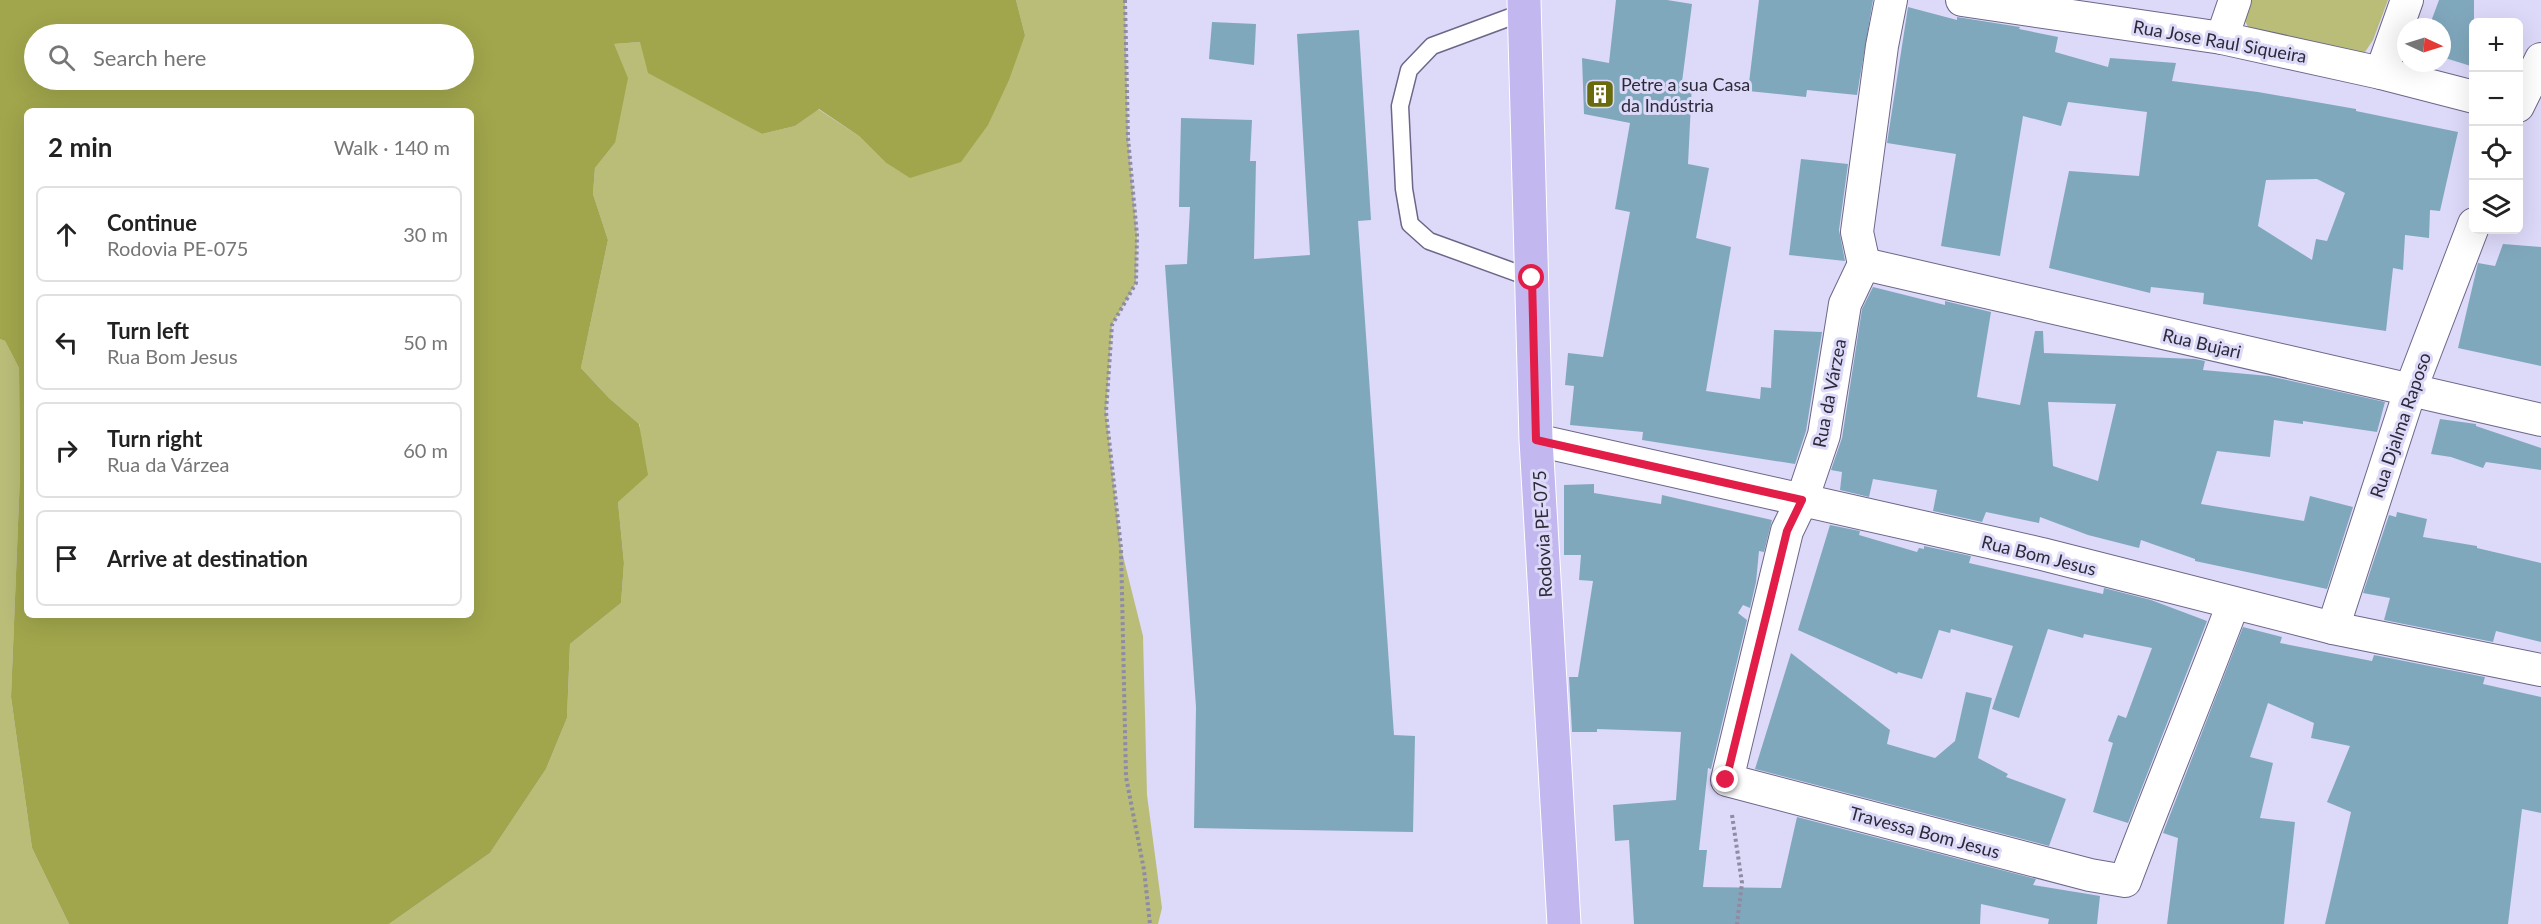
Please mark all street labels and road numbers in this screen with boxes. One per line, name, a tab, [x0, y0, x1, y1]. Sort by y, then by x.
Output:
street label: Rua Jose Raul Siqueira	[2132, 15, 2308, 67]
street label: Rua Bujari	[2160, 323, 2244, 363]
street label: Rua da Várzea	[1808, 337, 1850, 449]
street label: Rua Djalma Raposo	[2365, 349, 2435, 501]
street label: Rodovia PE-075	[1528, 470, 1556, 598]
street label: Rua Bom Jesus	[1979, 530, 2099, 580]
street label: Travessa Bom Jesus	[1848, 801, 2003, 863]

